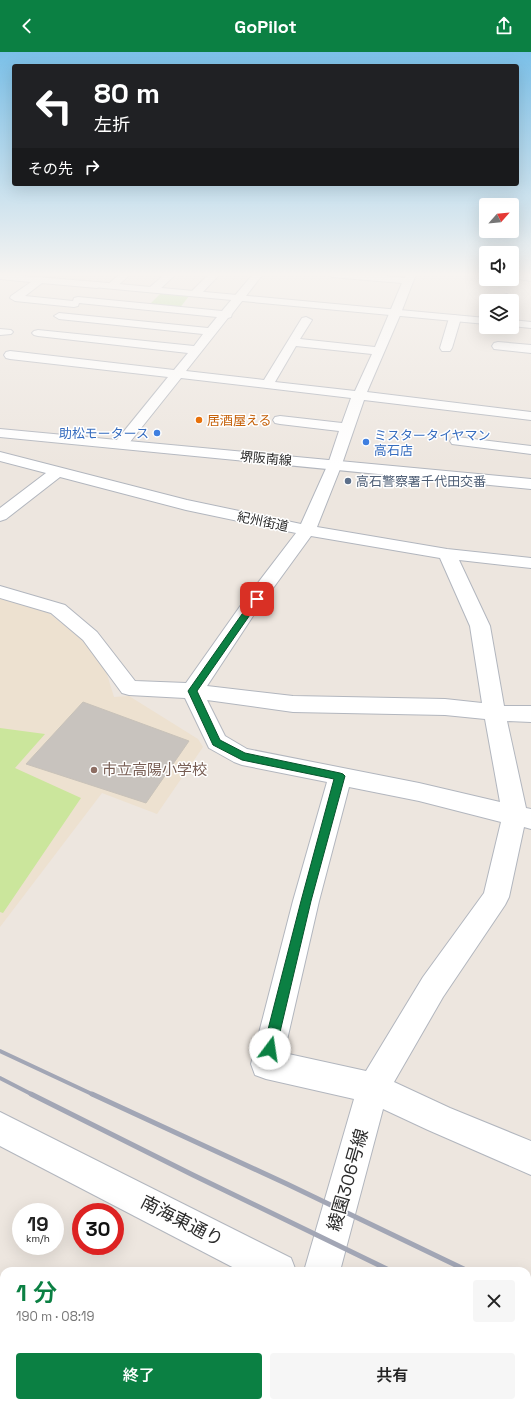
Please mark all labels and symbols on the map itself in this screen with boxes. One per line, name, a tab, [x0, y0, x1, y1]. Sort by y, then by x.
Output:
north arrow	[479, 198, 519, 238]
place label: 居酒屋える	[207, 412, 272, 429]
marker: 居酒屋える	[194, 415, 204, 425]
place label: 助松モータース	[59, 425, 149, 442]
place label: ミスタータイヤマン 高石店	[374, 427, 491, 459]
marker: 助松モータース	[152, 428, 162, 438]
marker: ミスタータイヤマン 高石店	[361, 437, 371, 447]
street label: 堺阪南線	[239, 448, 293, 469]
place label: 高石警察署千代田交番	[356, 473, 486, 490]
marker: 高石警察署千代田交番	[343, 476, 353, 486]
street label: 紀州街道	[236, 508, 290, 535]
pin	[240, 582, 274, 616]
place label: 市立高陽小学校	[102, 760, 207, 779]
marker: 市立高陽小学校	[89, 765, 99, 775]
position arrow	[249, 1028, 291, 1070]
street label: 綾園306号線	[322, 1126, 373, 1234]
street label: 南海東通り	[137, 1190, 228, 1251]
speed limit sign: 30	[72, 1203, 124, 1255]

